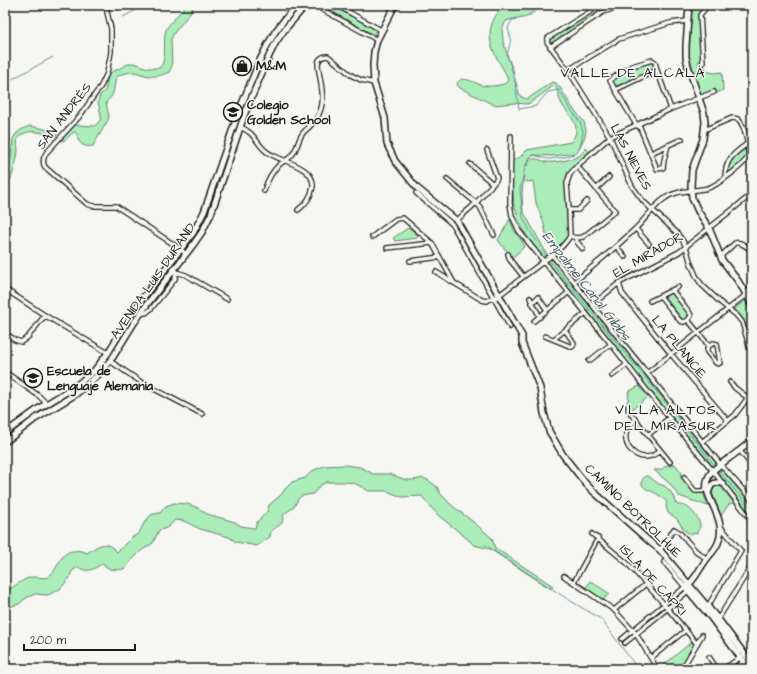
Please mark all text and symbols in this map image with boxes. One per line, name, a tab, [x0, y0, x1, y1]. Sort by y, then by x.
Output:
shop icon: M&M	[231, 55, 253, 77]
place label: M&M	[256, 57, 286, 75]
district label: VALLE DE ALCALÁ	[560, 63, 706, 83]
street label: SAN ANDRÉS	[32, 79, 96, 153]
place label: Colegio Golden School	[247, 96, 330, 129]
school or university icon: Colegio Golden School	[222, 101, 244, 123]
street label: LAS NIEVES	[606, 121, 656, 193]
street label: AVENIDA LUIS DURAND	[106, 219, 200, 343]
water label: Empalme Canal Gibbs	[537, 227, 636, 346]
street label: EL MIRADOR	[609, 228, 687, 282]
street label: LA PLANICIE	[647, 312, 711, 383]
place label: Escuela de Lenguaje Alemania	[47, 362, 154, 397]
school or university icon: Escuela de Lenguaje Alemania	[22, 367, 44, 389]
district label: VILLA ALTOS DEL MIRASUR	[614, 400, 718, 436]
street label: CAMINO BOTROLHUE	[581, 460, 686, 562]
street label: ISLA DE CAPRI	[615, 540, 691, 620]
scale bar	[24, 626, 135, 652]
text: 200 m	[30, 632, 67, 649]

